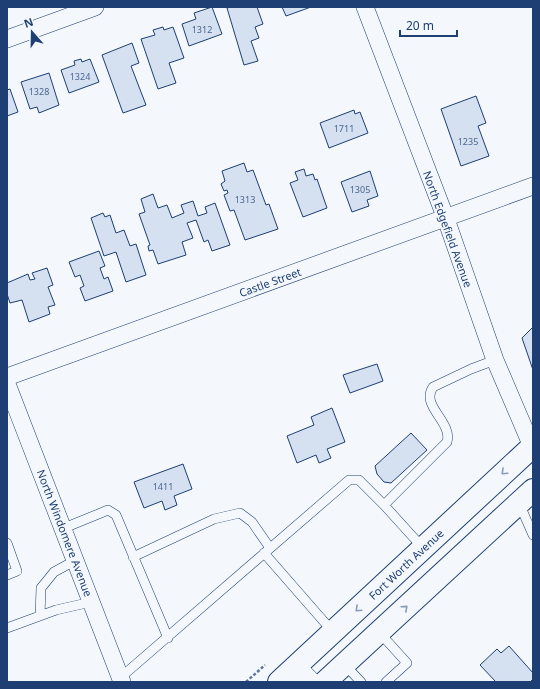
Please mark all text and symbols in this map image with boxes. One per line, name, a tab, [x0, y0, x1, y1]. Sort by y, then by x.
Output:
north arrow	[12, 12, 52, 52]
scale bar	[400, 12, 457, 38]
text: N	[22, 14, 35, 31]
text: 20 m	[406, 17, 434, 34]
house number: 1312	[192, 23, 212, 36]
house number: 1324	[70, 70, 90, 83]
house number: 1328	[29, 85, 49, 98]
house number: 1711	[334, 122, 354, 135]
house number: 1235	[458, 135, 478, 148]
street label: North Edgefield Avenue	[420, 169, 476, 289]
house number: 1305	[350, 183, 370, 196]
house number: 1313	[235, 193, 255, 206]
street label: Castle Street	[237, 264, 303, 300]
street label: North Windomere Avenue	[34, 467, 96, 599]
one-way arrow	[502, 468, 509, 475]
house number: 1411	[153, 480, 173, 493]
street label: Fort Worth Avenue	[365, 525, 447, 603]
one-way arrow	[355, 604, 363, 611]
one-way arrow	[400, 606, 408, 613]

